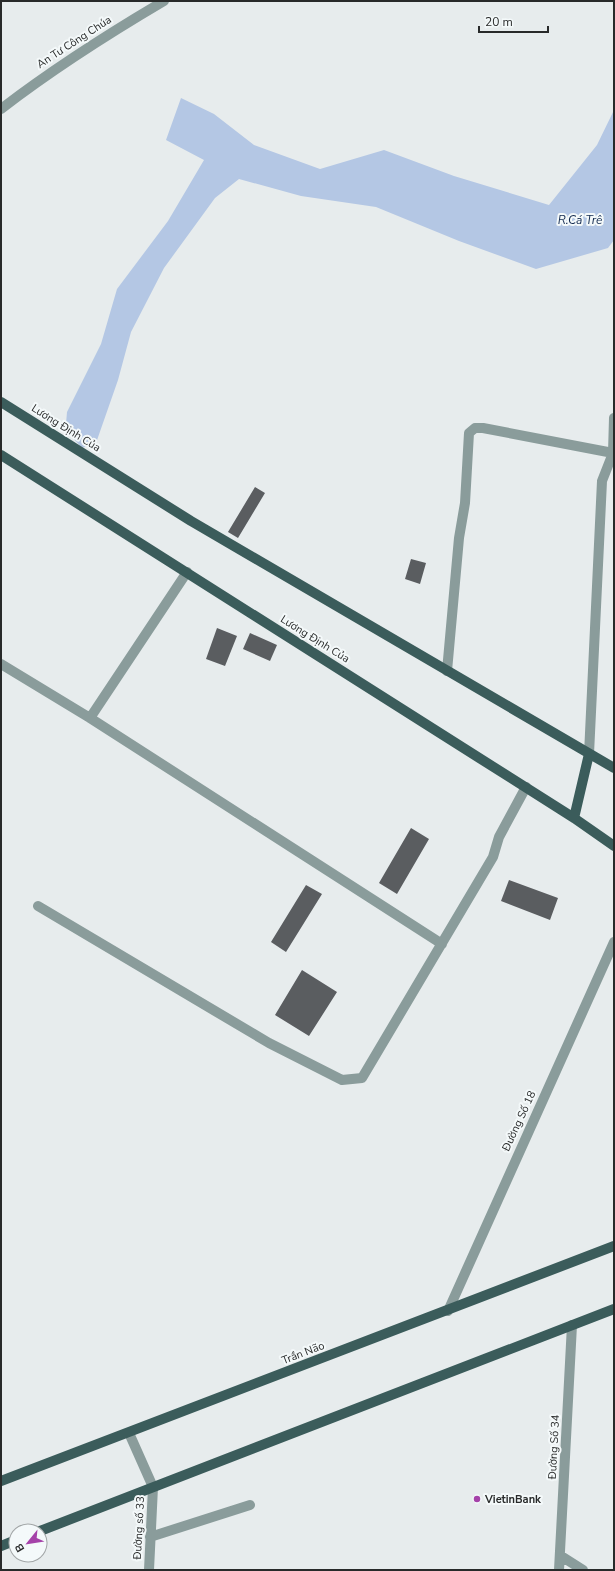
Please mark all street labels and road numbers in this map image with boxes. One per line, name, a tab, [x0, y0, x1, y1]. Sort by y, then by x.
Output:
street label: An Tư Công Chúa	[34, 12, 114, 72]
street label: Lương Định Của	[29, 401, 104, 455]
street label: Lương Định Của	[278, 612, 353, 666]
street label: Đường Số 18	[498, 1088, 540, 1154]
street label: Trần Não	[279, 1338, 327, 1368]
street label: Đường Số 34	[545, 1414, 563, 1481]
street label: Đường số 33	[130, 1496, 148, 1561]

